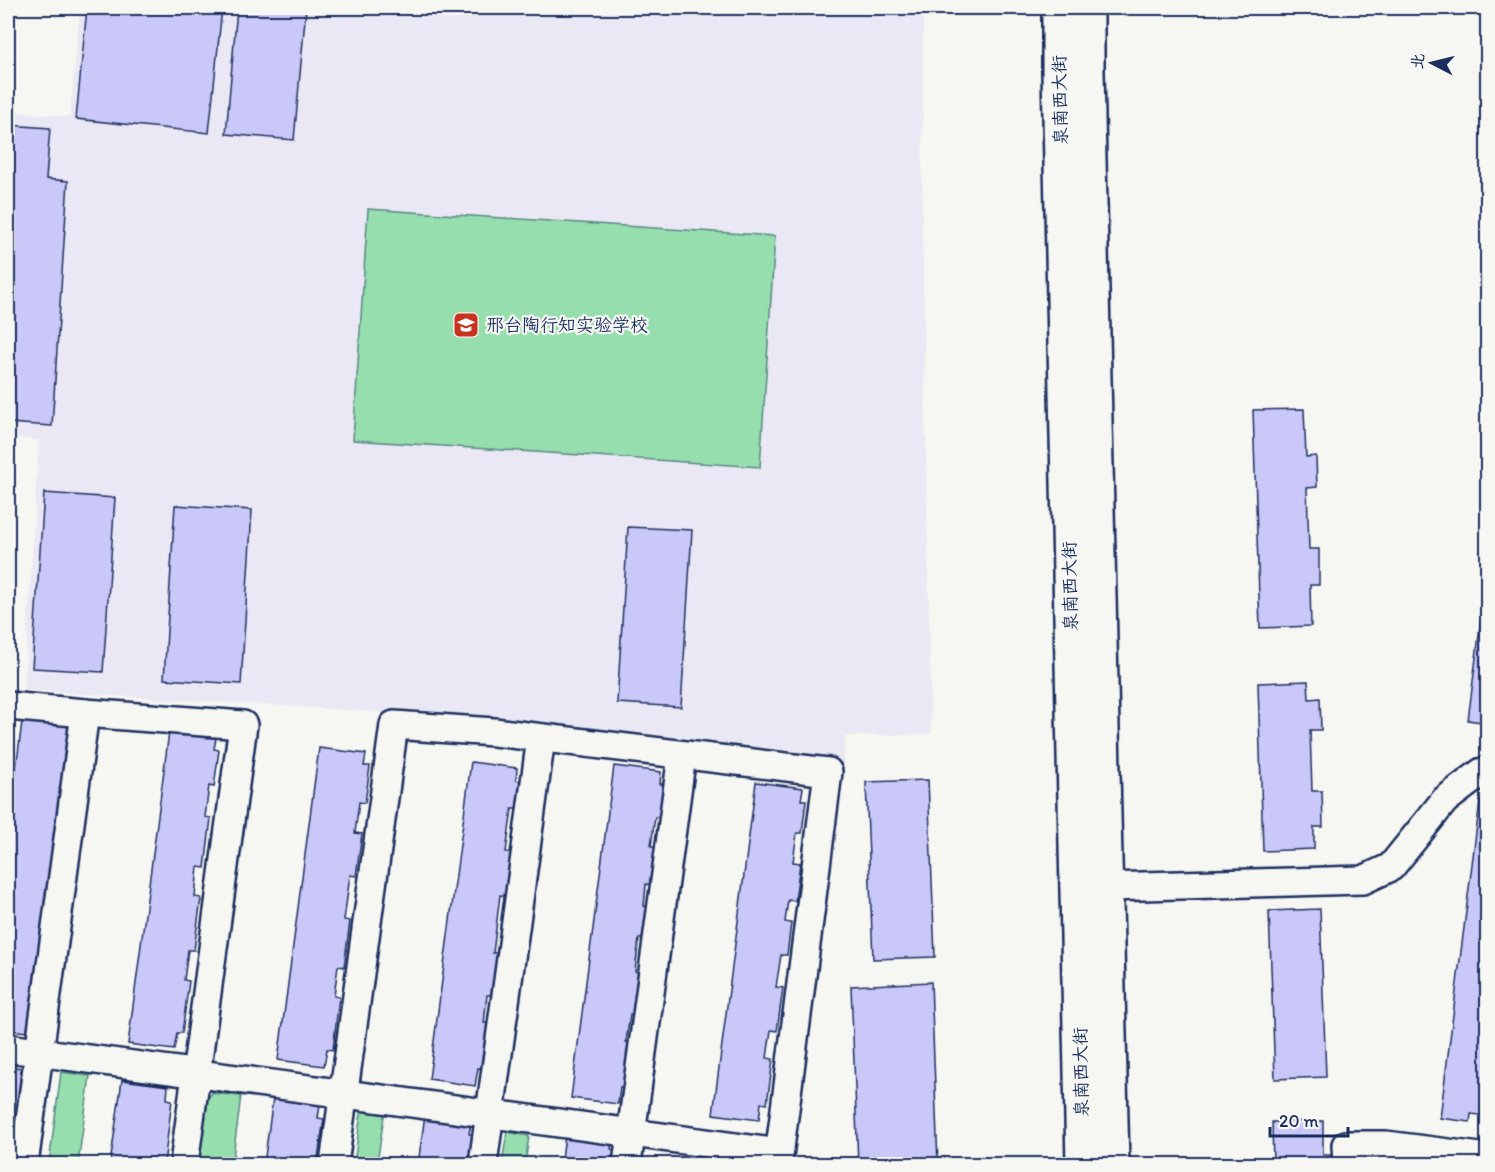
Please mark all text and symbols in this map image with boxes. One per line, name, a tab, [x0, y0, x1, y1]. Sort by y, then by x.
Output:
north arrow	[1402, 33, 1462, 93]
text: 北	[1407, 52, 1428, 70]
street label: 泉南西大街	[1048, 55, 1072, 145]
school or university icon: 邢台陶行知实验学校	[451, 310, 481, 340]
place label: 邢台陶行知实验学校	[486, 314, 648, 336]
street label: 泉南西大街	[1058, 541, 1082, 631]
street label: 泉南西大街	[1069, 1027, 1093, 1117]
scale bar	[1270, 1100, 1348, 1138]
text: 20 m	[1279, 1110, 1319, 1132]

